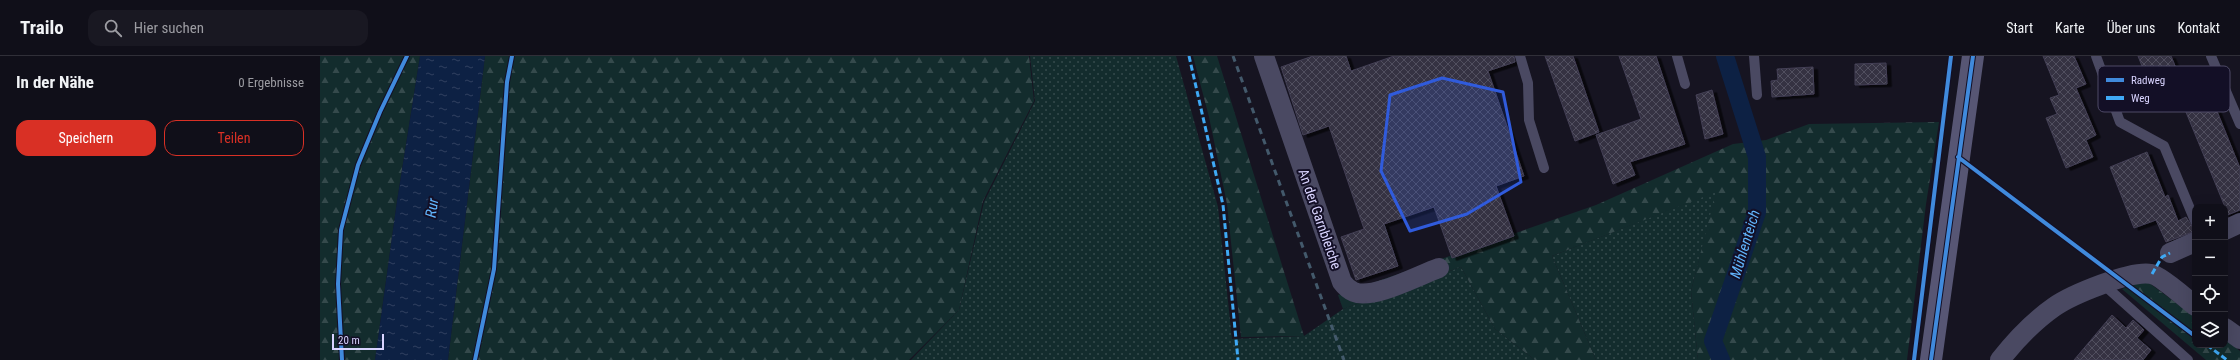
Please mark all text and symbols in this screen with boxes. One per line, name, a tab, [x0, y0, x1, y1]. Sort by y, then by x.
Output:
search box	[88, 10, 368, 46]
text: Trailo	[20, 16, 64, 39]
icon: search	[102, 17, 124, 39]
text: Hier suchen	[134, 19, 204, 37]
text: Start	[2006, 20, 2033, 36]
text: Karte	[2055, 20, 2085, 36]
text: Über uns	[2107, 20, 2155, 36]
text: Kontakt	[2177, 20, 2220, 36]
legend	[2098, 66, 2230, 112]
text: In der Nähe	[16, 72, 94, 92]
text: Radweg	[2131, 74, 2165, 87]
text: 0 Ergebnisse	[238, 75, 304, 90]
text: Weg	[2131, 92, 2150, 105]
button: Speichern	[16, 120, 156, 156]
button: Teilen	[164, 120, 304, 156]
street label: An der Garnbleiche	[1295, 167, 1345, 272]
water label: Rur	[422, 197, 442, 219]
map controls	[2192, 204, 2228, 348]
button: +	[2192, 204, 2228, 240]
water label: Mühlenteich	[1726, 208, 1764, 280]
button: −	[2192, 240, 2228, 276]
button: locate	[2192, 276, 2228, 312]
button: layers	[2192, 312, 2228, 348]
scale bar	[332, 332, 384, 351]
text: 20 m	[338, 334, 360, 347]

